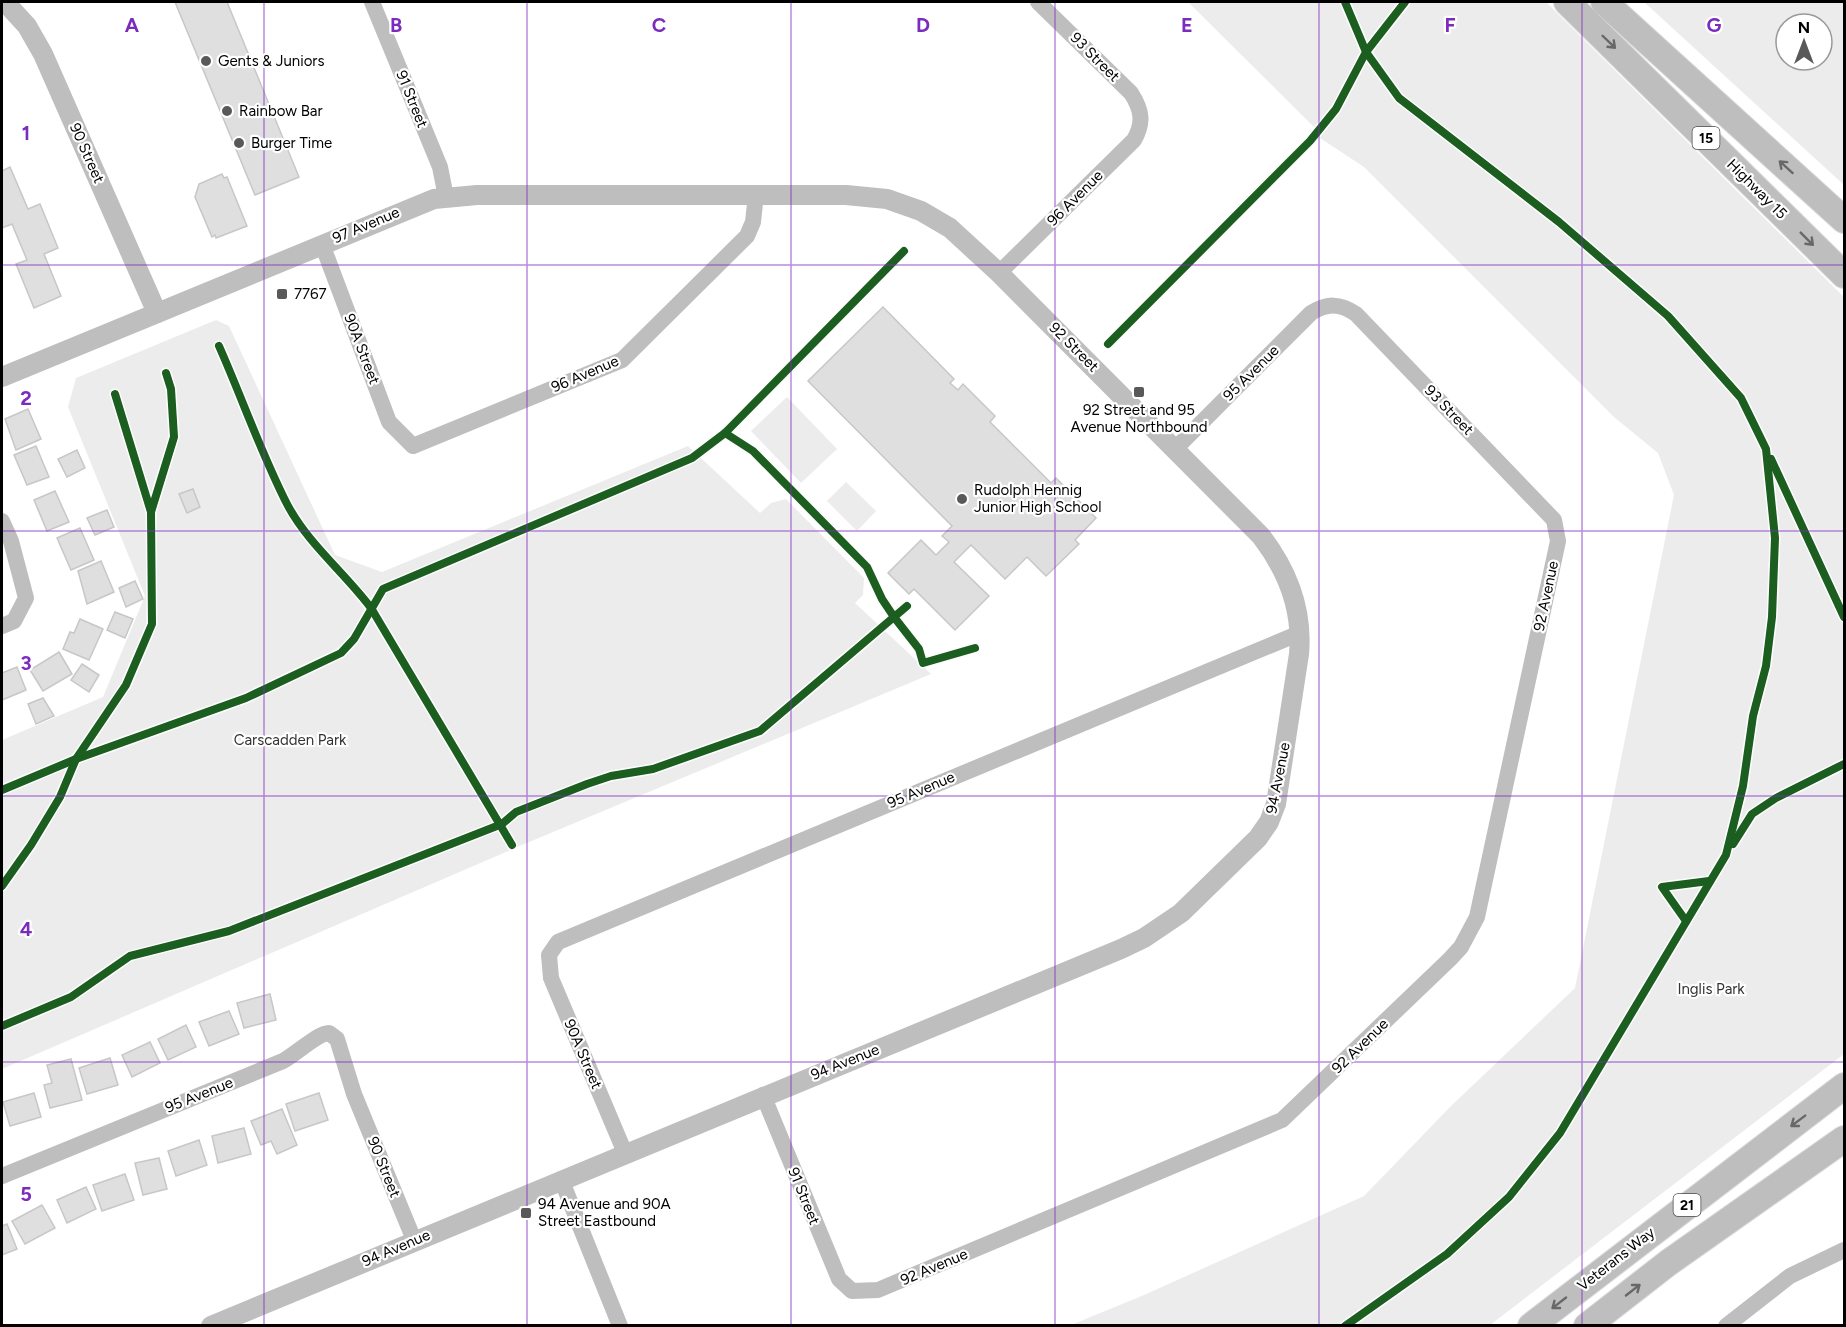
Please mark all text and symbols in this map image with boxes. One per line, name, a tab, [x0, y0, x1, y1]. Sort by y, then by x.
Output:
north arrow	[1774, 12, 1834, 72]
text: A	[125, 13, 140, 37]
text: B	[390, 13, 402, 37]
text: C	[652, 13, 666, 37]
text: D	[916, 13, 930, 37]
text: E	[1181, 13, 1193, 37]
text: F	[1444, 13, 1456, 37]
text: G	[1707, 13, 1722, 37]
text: N	[1798, 18, 1810, 37]
street label: 93 Street	[1067, 29, 1124, 86]
one-way arrow	[1602, 35, 1617, 50]
place label: Gents & Juniors	[218, 52, 324, 70]
marker: Gents & Juniors	[199, 54, 213, 68]
street label: 91 Street	[392, 68, 432, 131]
place label: Rainbow Bar	[239, 102, 323, 120]
marker: Rainbow Bar	[220, 104, 234, 118]
street label: 90 Street	[66, 120, 108, 186]
text: 1	[22, 121, 30, 145]
road number: 15	[1692, 127, 1720, 149]
place label: Burger Time	[251, 134, 332, 152]
marker: Burger Time	[232, 136, 246, 150]
street label: Highway 15	[1723, 155, 1791, 223]
one-way arrow	[1778, 160, 1793, 174]
street label: 96 Avenue	[1043, 166, 1107, 230]
street label: 97 Avenue	[330, 203, 402, 247]
one-way arrow	[1800, 231, 1815, 246]
place label: 7767	[294, 285, 327, 303]
marker: 7767	[275, 287, 289, 301]
street label: 90A Street	[340, 311, 384, 387]
street label: 92 Street	[1046, 319, 1103, 376]
street label: 95 Avenue	[1219, 341, 1283, 405]
street label: 96 Avenue	[549, 352, 621, 396]
street label: 93 Street	[1421, 381, 1477, 439]
marker: 92 Street and 95 Avenue Northbound	[1132, 385, 1146, 399]
text: 2	[20, 386, 32, 410]
place label: 92 Street and 95 Avenue Northbound	[1071, 401, 1207, 436]
place label: Rudolph Hennig Junior High School	[974, 481, 1101, 516]
marker: Rudolph Hennig Junior High School	[955, 492, 969, 506]
street label: 92 Avenue	[1530, 559, 1562, 633]
text: 3	[20, 651, 32, 675]
park label: Carscadden Park	[234, 731, 347, 749]
street label: 94 Avenue	[1262, 741, 1294, 815]
street label: 95 Avenue	[885, 768, 957, 812]
text: 4	[20, 917, 33, 941]
park label: Inglis Park	[1677, 980, 1745, 998]
street label: 92 Avenue	[1328, 1015, 1392, 1077]
street label: 90A Street	[560, 1016, 606, 1092]
street label: 94 Avenue	[808, 1040, 882, 1084]
street label: 95 Avenue	[162, 1073, 236, 1117]
one-way arrow	[1790, 1115, 1806, 1127]
street label: 90 Street	[364, 1134, 404, 1200]
street label: 91 Street	[784, 1165, 824, 1228]
text: 5	[20, 1182, 32, 1206]
road number: 21	[1674, 1194, 1700, 1216]
place label: 94 Avenue and 90A Street Eastbound	[538, 1195, 671, 1230]
marker: 94 Avenue and 90A Street Eastbound	[519, 1206, 533, 1220]
street label: Veterans Way	[1574, 1223, 1658, 1295]
street label: 94 Avenue	[359, 1226, 433, 1270]
street label: 92 Avenue	[898, 1245, 970, 1289]
one-way arrow	[1625, 1283, 1641, 1296]
one-way arrow	[1552, 1297, 1568, 1310]

